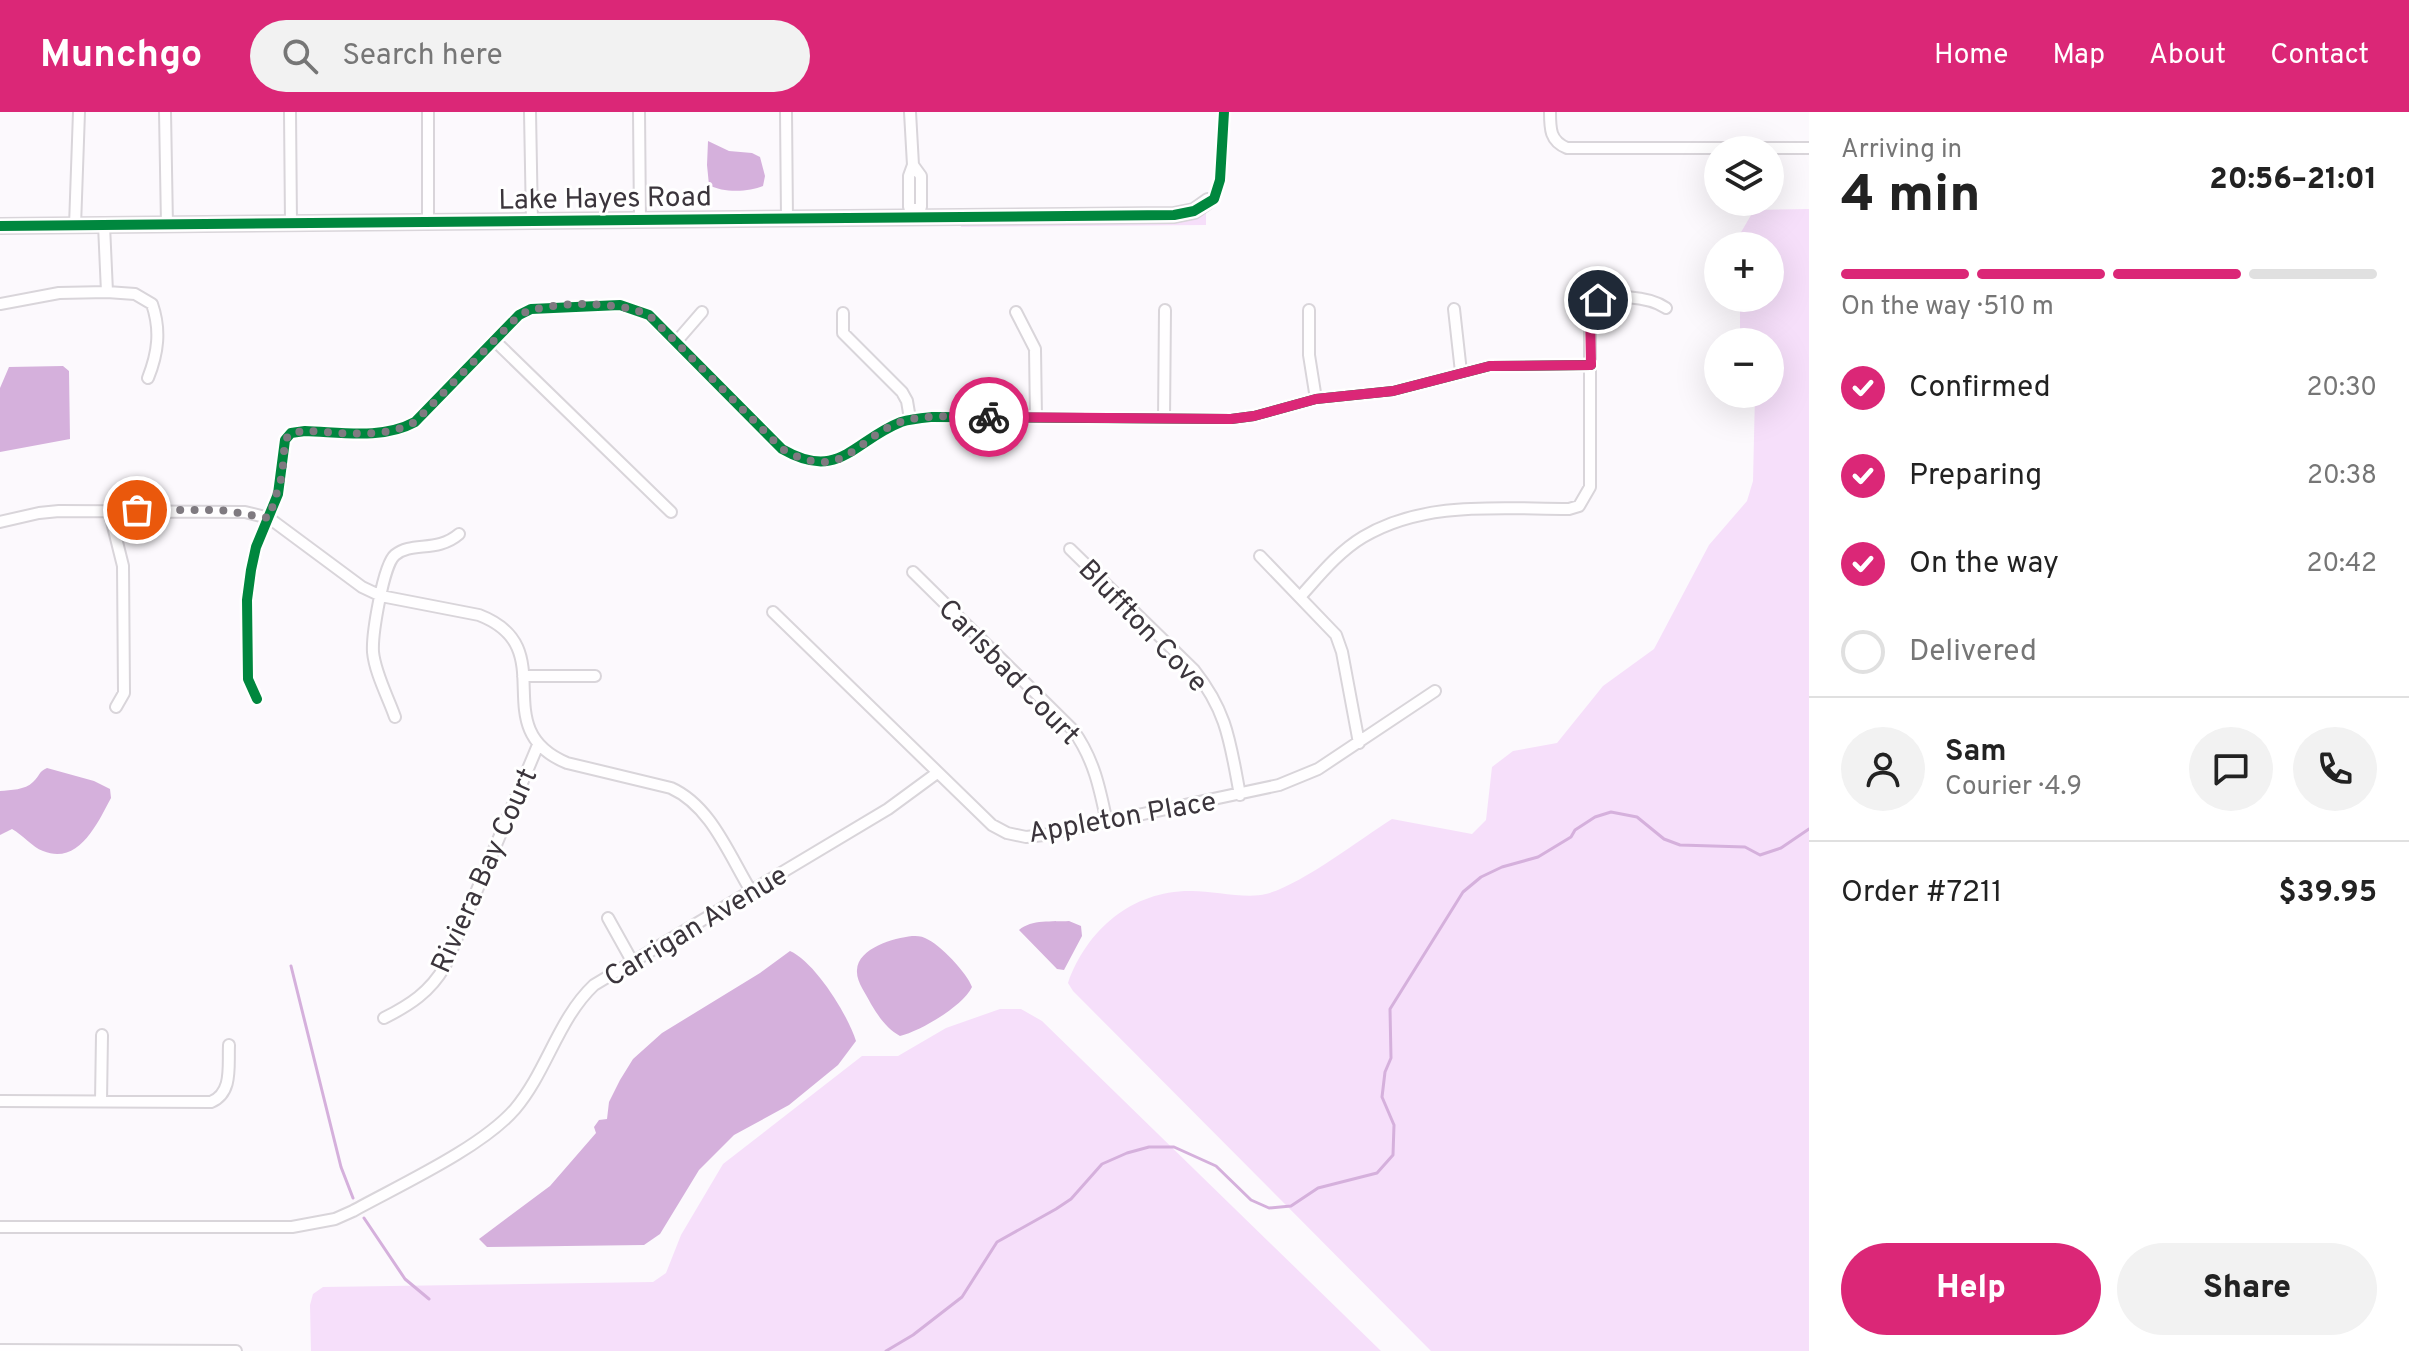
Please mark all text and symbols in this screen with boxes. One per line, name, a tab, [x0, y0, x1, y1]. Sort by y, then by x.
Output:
search box	[250, 20, 810, 92]
text: Munchgo	[40, 32, 202, 81]
icon: search	[278, 34, 322, 78]
text: Search here	[342, 38, 503, 75]
text: Home	[1934, 38, 2008, 74]
text: Map	[2052, 38, 2105, 74]
text: About	[2149, 38, 2226, 74]
text: Contact	[2270, 38, 2369, 74]
text: Arriving in	[1841, 134, 1962, 167]
map controls	[1704, 136, 1784, 408]
button: layers	[1704, 136, 1784, 216]
text: 20:56–21:01	[2209, 162, 2377, 199]
text: 4 min	[1841, 164, 1981, 230]
street label: Lake Hayes Road	[498, 180, 712, 220]
button: +	[1704, 232, 1784, 312]
pin	[1564, 266, 1632, 334]
icon: home	[1576, 278, 1620, 322]
text: On the way · 510 m	[1841, 291, 2054, 324]
button: −	[1704, 328, 1784, 408]
icon: check	[1841, 366, 1885, 410]
text: Confirmed	[1909, 370, 2051, 407]
text: 20:30	[2306, 372, 2377, 405]
courier	[949, 377, 1029, 457]
icon: bike	[967, 395, 1011, 439]
icon: check	[1841, 454, 1885, 498]
text: Preparing	[1909, 458, 2042, 495]
text: 20:38	[2307, 460, 2377, 493]
pin	[103, 476, 171, 544]
icon: bag	[115, 488, 159, 532]
icon: check	[1841, 542, 1885, 586]
text: On the way	[1909, 546, 2059, 583]
text: 20:42	[2306, 548, 2377, 581]
street label: Bluffton Cove	[1069, 553, 1214, 701]
street label: Carlsbad Court	[929, 592, 1087, 754]
text: Delivered	[1909, 634, 2037, 671]
button: person	[1841, 727, 1925, 811]
button: chat	[2189, 727, 2273, 811]
button: phone	[2293, 727, 2377, 811]
text: Sam	[1945, 734, 2007, 771]
street label: Riviera Bay Court	[424, 763, 547, 979]
text: Courier · 4.9	[1945, 771, 2082, 804]
street label: Appleton Place	[1026, 785, 1219, 853]
street label: Carrigan Avenue	[598, 859, 795, 996]
text: Order #7211	[1841, 875, 2002, 912]
text: $39.95	[2278, 875, 2377, 912]
button: Help	[1841, 1243, 2101, 1335]
button: Share	[2117, 1243, 2377, 1335]

